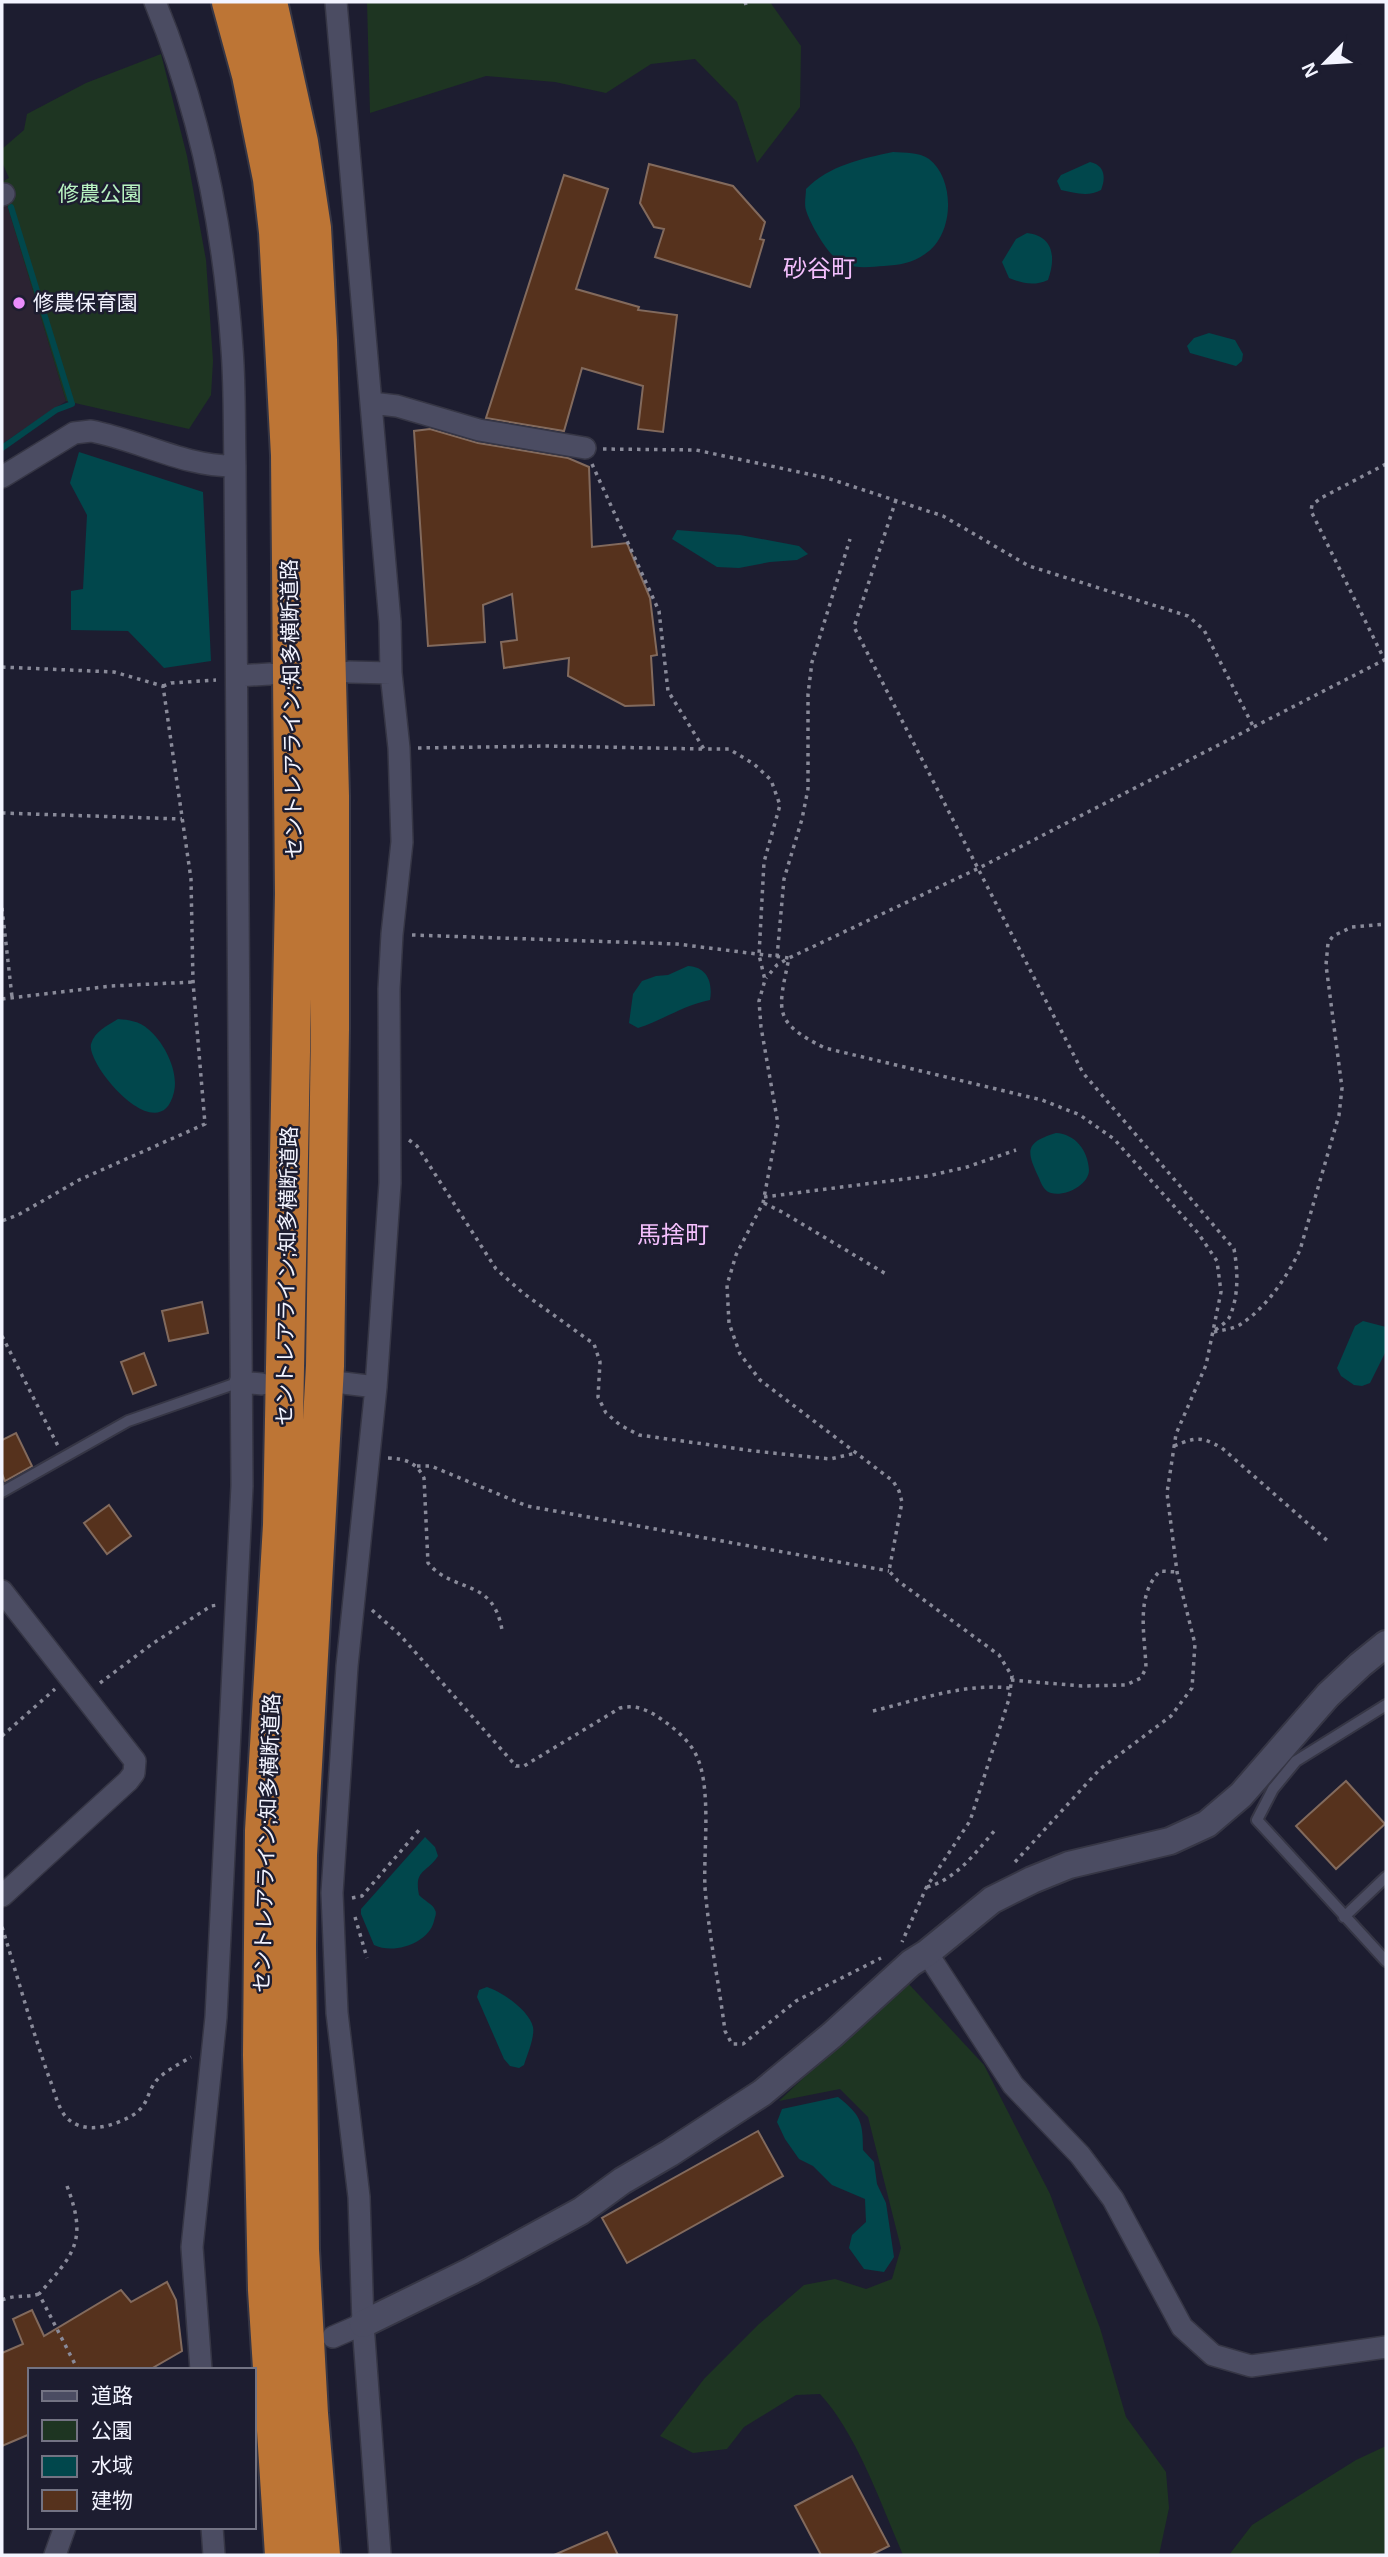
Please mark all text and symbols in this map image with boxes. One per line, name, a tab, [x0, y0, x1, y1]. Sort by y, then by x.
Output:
north arrow	[1290, 28, 1360, 98]
text: N	[1298, 59, 1322, 81]
park label: 修農公園	[58, 182, 142, 205]
district label: 砂谷町	[783, 255, 855, 282]
place label: 修農保育園	[33, 291, 138, 314]
marker: 修農保育園	[11, 295, 27, 311]
street label: セントレアライン;知多横断道路	[277, 559, 306, 859]
street label: セントレアライン;知多横断道路	[272, 1126, 301, 1426]
district label: 馬捨町	[637, 1221, 709, 1248]
street label: セントレアライン;知多横断道路	[250, 1693, 283, 1993]
legend	[28, 2368, 256, 2529]
text: 道路	[91, 2384, 133, 2407]
text: 公園	[91, 2419, 133, 2442]
text: 水域	[91, 2454, 133, 2477]
text: 建物	[91, 2489, 133, 2512]

